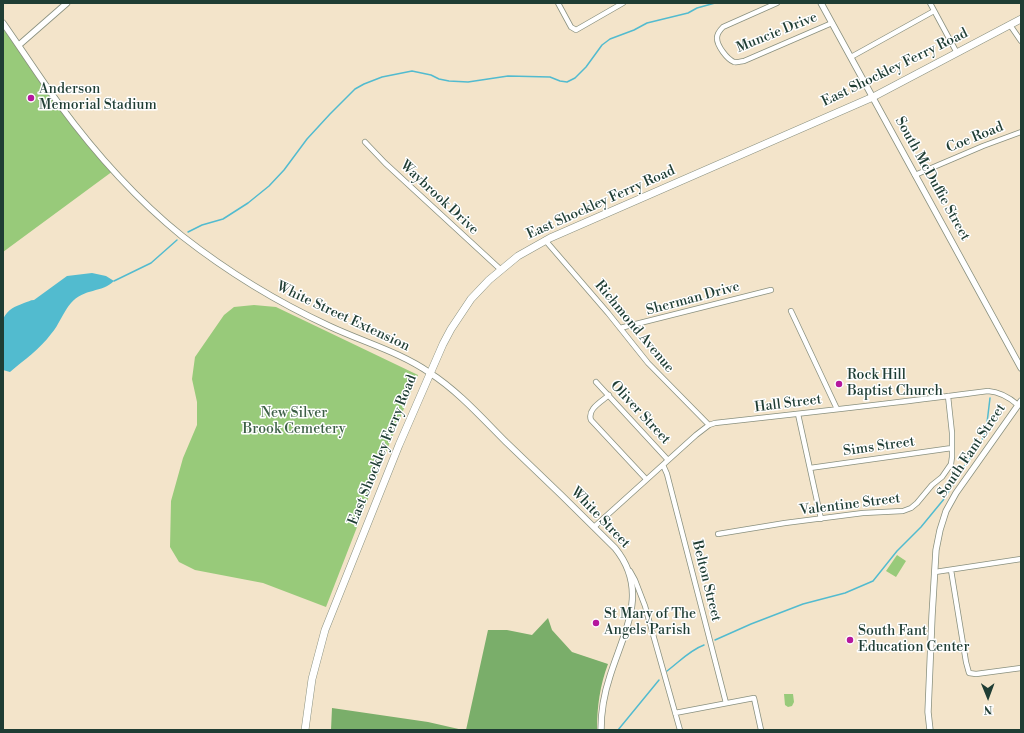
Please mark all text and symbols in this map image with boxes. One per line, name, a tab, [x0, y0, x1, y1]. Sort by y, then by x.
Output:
street label: Muncie Drive	[734, 9, 820, 57]
street label: East Shockley Ferry Road	[819, 25, 971, 111]
place label: Anderson Memorial Stadium	[39, 82, 157, 114]
marker: Anderson Memorial Stadium	[26, 93, 36, 103]
street label: South McDuffie Street	[891, 114, 973, 244]
street label: Coe Road	[944, 119, 1006, 157]
street label: Waybrook Drive	[396, 157, 482, 239]
street label: East Shockley Ferry Road	[524, 163, 678, 243]
street label: Richmond Avenue	[591, 278, 677, 376]
street label: Sherman Drive	[644, 278, 742, 320]
street label: White Street Extension	[274, 279, 412, 355]
place label: Rock Hill Baptist Church	[847, 368, 943, 400]
street label: East Shockley Ferry Road	[345, 372, 421, 528]
street label: Oliver Street	[606, 378, 674, 448]
marker: Rock Hill Baptist Church	[834, 379, 844, 389]
street label: Hall Street	[753, 392, 823, 416]
street label: South Fant Street	[934, 401, 1010, 501]
park label: New Silver Brook Cemetery	[243, 406, 345, 438]
street label: Sims Street	[842, 434, 916, 460]
street label: White Street	[567, 484, 633, 552]
street label: Valentine Street	[799, 490, 901, 520]
street label: Belton Street	[688, 539, 724, 623]
place label: St Mary of The Angels Parish	[604, 607, 696, 640]
marker: St Mary of The Angels Parish	[591, 618, 601, 628]
place label: South Fant Education Center	[858, 624, 969, 656]
marker: South Fant Education Center	[845, 635, 855, 645]
north arrow	[968, 677, 1008, 717]
text: N	[984, 702, 993, 716]

